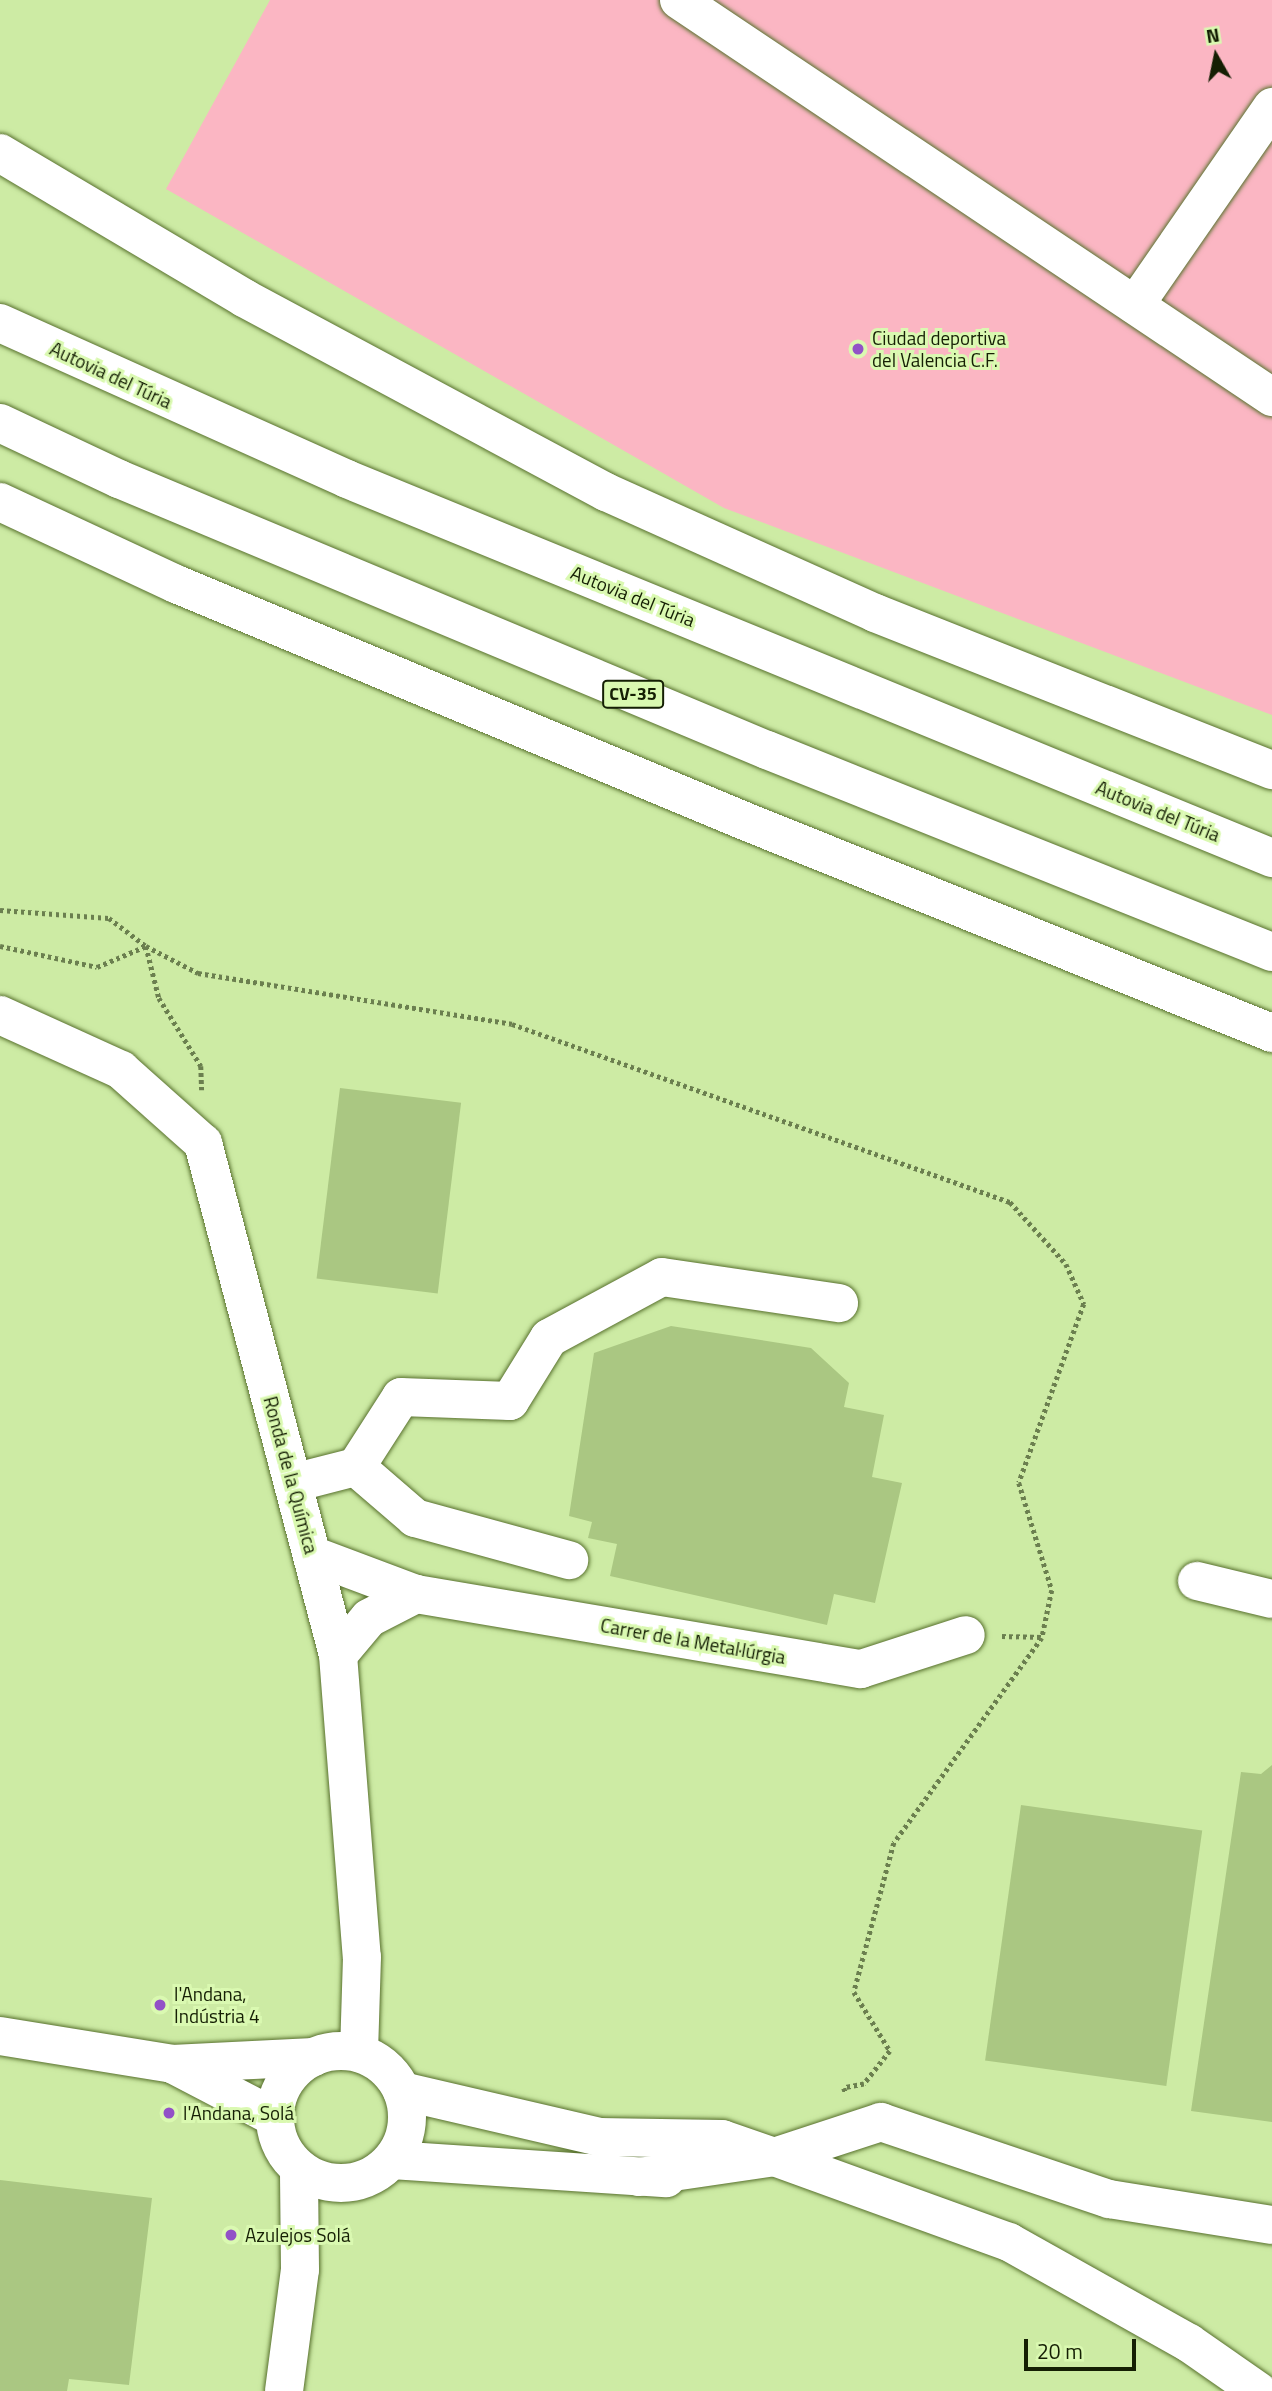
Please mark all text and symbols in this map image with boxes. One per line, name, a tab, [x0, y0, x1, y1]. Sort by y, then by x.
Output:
text: N	[1204, 19, 1221, 50]
north arrow	[1181, 21, 1251, 91]
place label: Ciudad deportiva del Valencia C.F.	[872, 327, 1006, 371]
street label: Autovia del Túria	[46, 337, 176, 413]
marker: Ciudad deportiva del Valencia C.F.	[850, 341, 866, 357]
street label: Autovia del Túria	[568, 561, 698, 631]
road number: CV-35	[602, 680, 664, 708]
street label: Autovia del Túria	[1093, 776, 1223, 846]
street label: Ronda de la Química	[259, 1394, 323, 1556]
street label: Carrer de la Metal·lúrgia	[599, 1613, 787, 1669]
place label: l'Andana, Indústria 4	[174, 1983, 260, 2027]
marker: l'Andana, Indústria 4	[152, 1997, 168, 2013]
place label: l'Andana, Solá	[183, 2102, 294, 2124]
marker: l'Andana, Solá	[161, 2105, 177, 2121]
place label: Azulejos Solá	[245, 2224, 350, 2246]
marker: Azulejos Solá	[223, 2227, 239, 2243]
scale bar	[1027, 2324, 1139, 2368]
text: 20 m	[1037, 2335, 1083, 2367]

